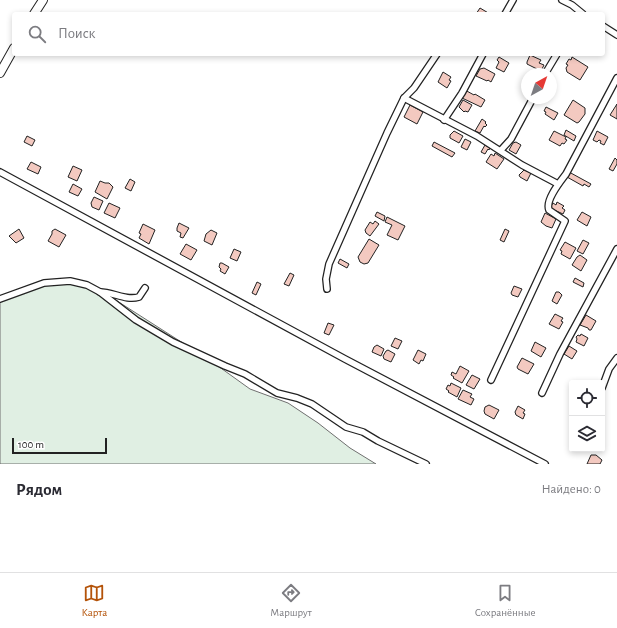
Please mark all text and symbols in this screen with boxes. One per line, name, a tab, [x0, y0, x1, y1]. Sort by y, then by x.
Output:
search box	[12, 12, 605, 56]
icon: search	[26, 23, 48, 45]
text: Поиск	[58, 26, 96, 41]
north arrow	[521, 68, 557, 104]
map controls	[569, 380, 605, 452]
button: locate	[569, 380, 605, 416]
button: layers	[569, 416, 605, 452]
scale bar	[12, 436, 107, 455]
text: 100 m	[18, 439, 44, 450]
text: Рядом	[16, 481, 62, 498]
text: Найдено: 0	[542, 483, 601, 496]
tab: Карта	[82, 582, 107, 619]
tab: Маршрут	[270, 582, 312, 619]
tab: Сохранённые	[475, 582, 535, 619]

